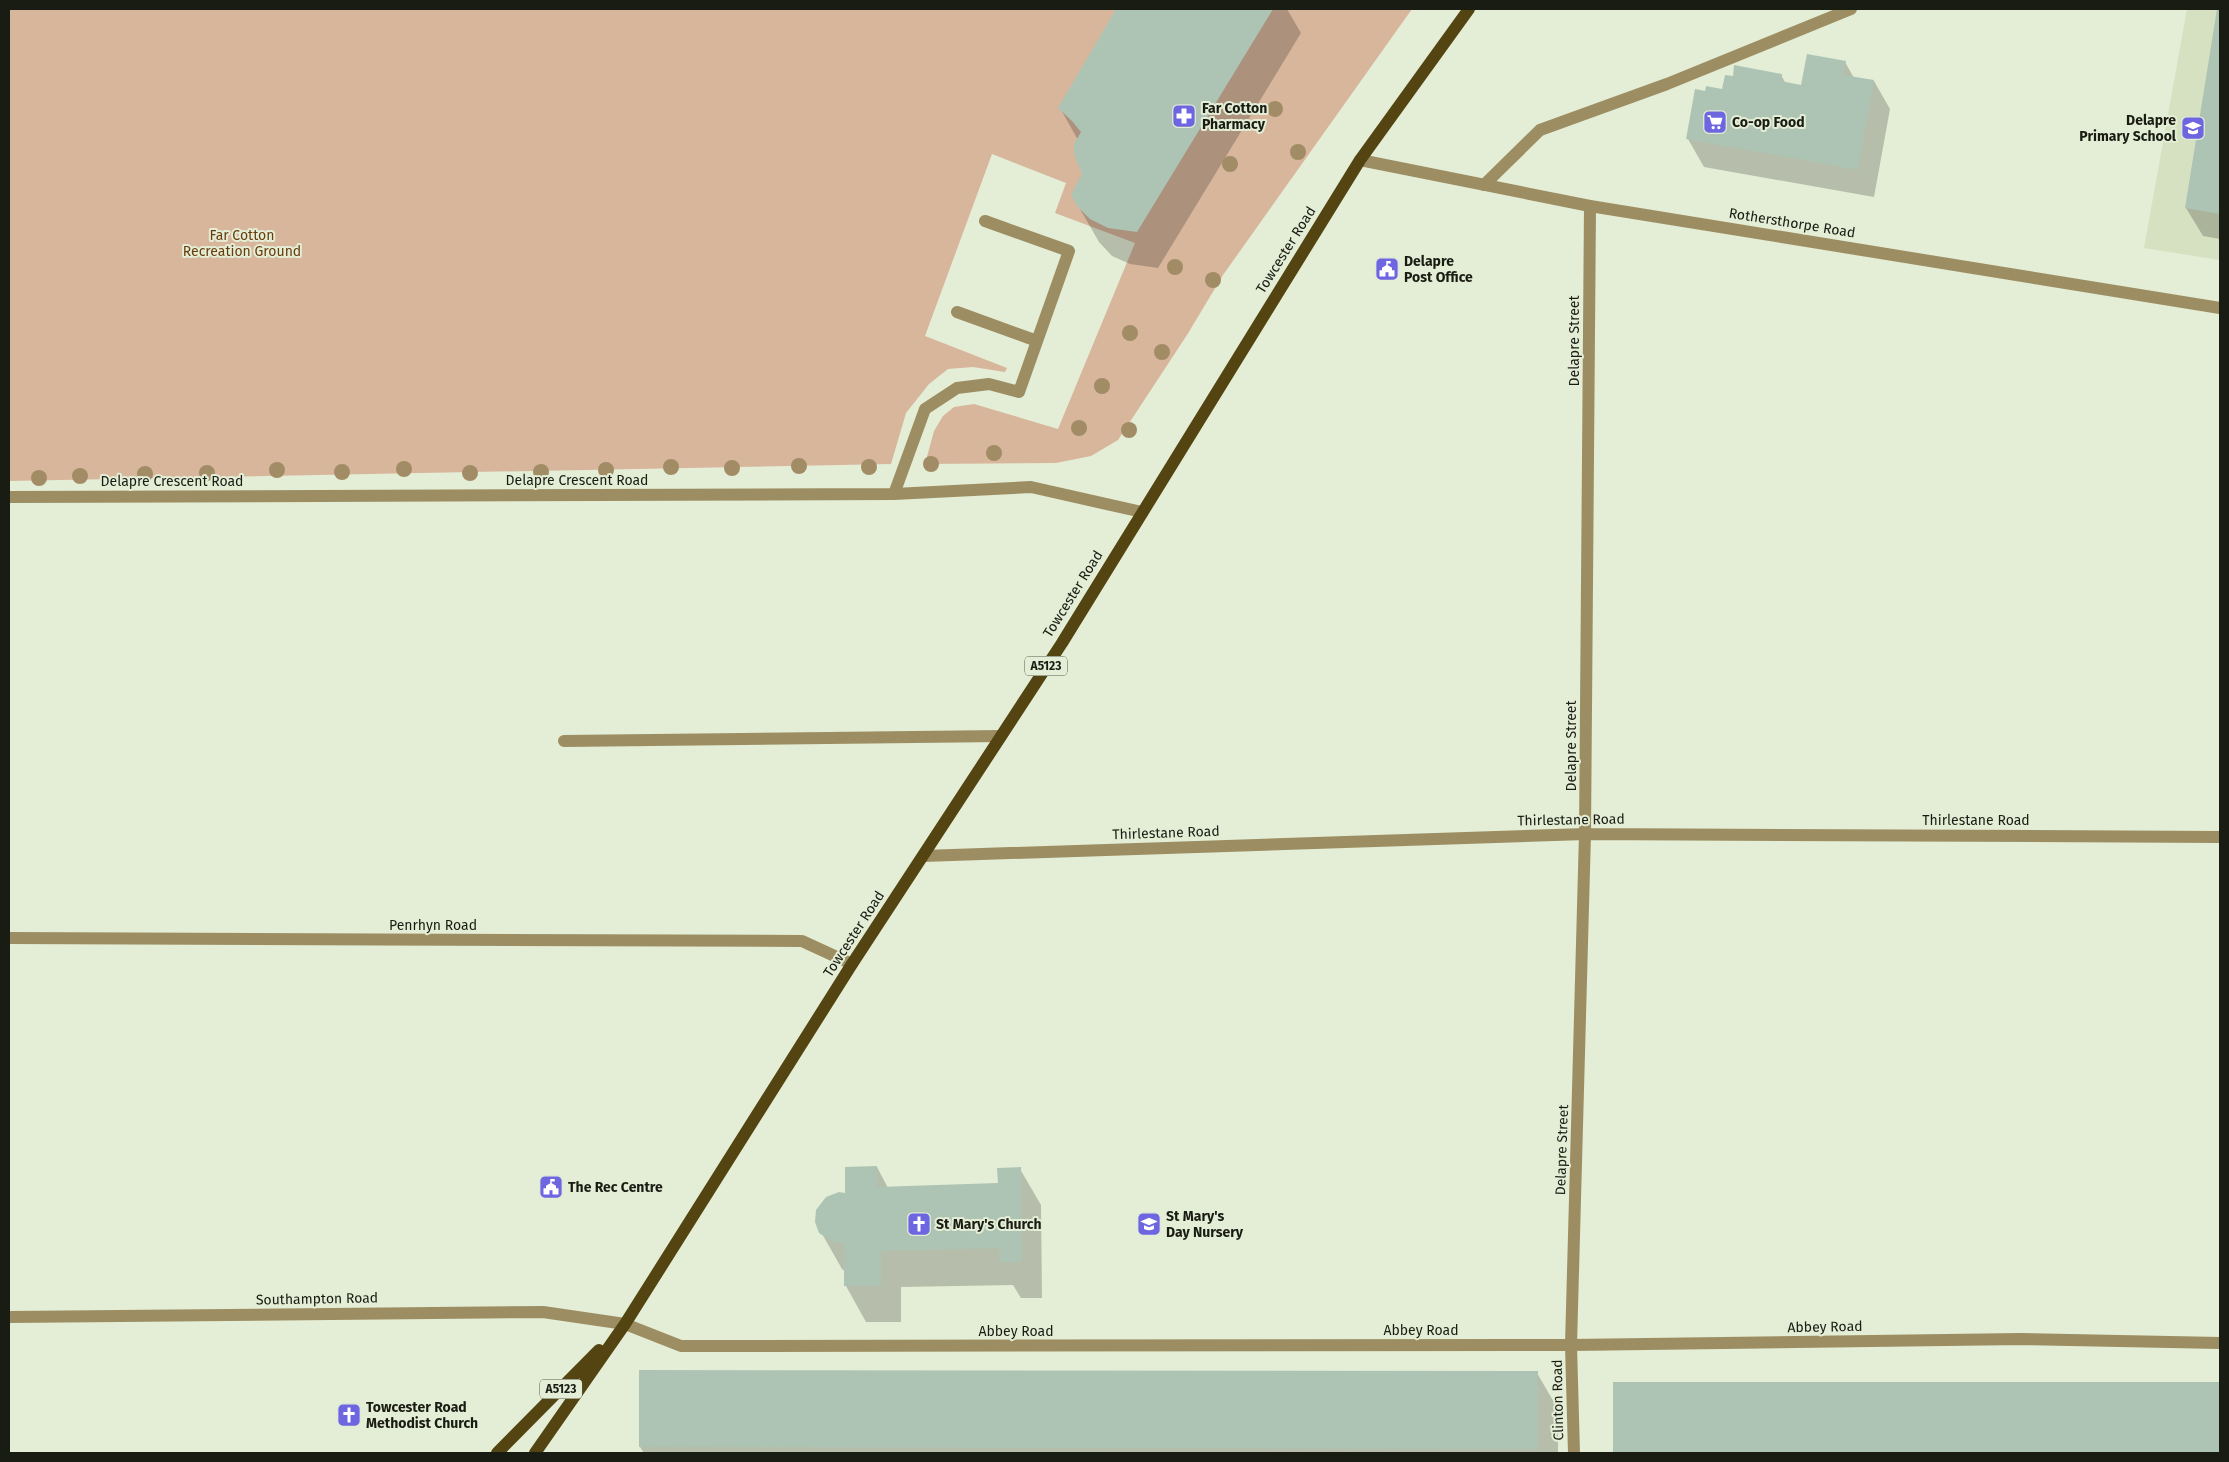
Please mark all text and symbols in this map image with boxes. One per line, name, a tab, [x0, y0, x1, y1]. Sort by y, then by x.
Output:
place label: Far Cotton Pharmacy	[1202, 100, 1267, 133]
pharmacy icon: Far Cotton Pharmacy	[1171, 103, 1197, 129]
supermarket icon: Co-op Food	[1702, 109, 1728, 135]
place label: Delapre Primary School	[2079, 112, 2177, 145]
place label: Co-op Food	[1732, 114, 1805, 131]
school or university icon: Delapre Primary School	[2180, 115, 2206, 141]
street label: Towcester Road	[1253, 203, 1319, 297]
street label: Rothersthorpe Road	[1728, 205, 1856, 241]
park label: Far Cotton Recreation Ground	[183, 227, 301, 260]
place label: Delapre Post Office	[1404, 253, 1473, 286]
public building icon: Delapre Post Office	[1374, 256, 1400, 282]
street label: Delapre Street	[1566, 295, 1583, 386]
street label: Delapre Crescent Road	[505, 472, 649, 489]
street label: Delapre Crescent Road	[100, 473, 244, 490]
street label: Towcester Road	[1040, 547, 1106, 641]
road number: A5123	[1025, 656, 1067, 676]
street label: Delapre Street	[1563, 700, 1580, 791]
street label: Thirlestane Road	[1517, 811, 1625, 829]
street label: Thirlestane Road	[1922, 812, 2030, 829]
street label: Thirlestane Road	[1112, 823, 1220, 843]
street label: Towcester Road	[820, 888, 888, 980]
street label: Penrhyn Road	[389, 917, 477, 934]
street label: Delapre Street	[1552, 1103, 1572, 1196]
public building icon: The Rec Centre	[538, 1174, 564, 1200]
place label: The Rec Centre	[568, 1179, 663, 1196]
place label: St Mary's Day Nursery	[1166, 1208, 1244, 1241]
church icon: St Mary's Church	[906, 1211, 932, 1237]
school or university icon: St Mary's Day Nursery	[1136, 1211, 1162, 1237]
place label: St Mary's Church	[936, 1216, 1042, 1233]
street label: Southampton Road	[256, 1289, 378, 1309]
street label: Abbey Road	[1787, 1318, 1863, 1336]
street label: Abbey Road	[1383, 1322, 1459, 1339]
street label: Abbey Road	[978, 1323, 1054, 1340]
street label: Clinton Road	[1549, 1359, 1567, 1441]
road number: A5123	[540, 1380, 582, 1398]
place label: Towcester Road Methodist Church	[366, 1399, 478, 1432]
church icon: Towcester Road Methodist Church	[336, 1402, 362, 1428]

